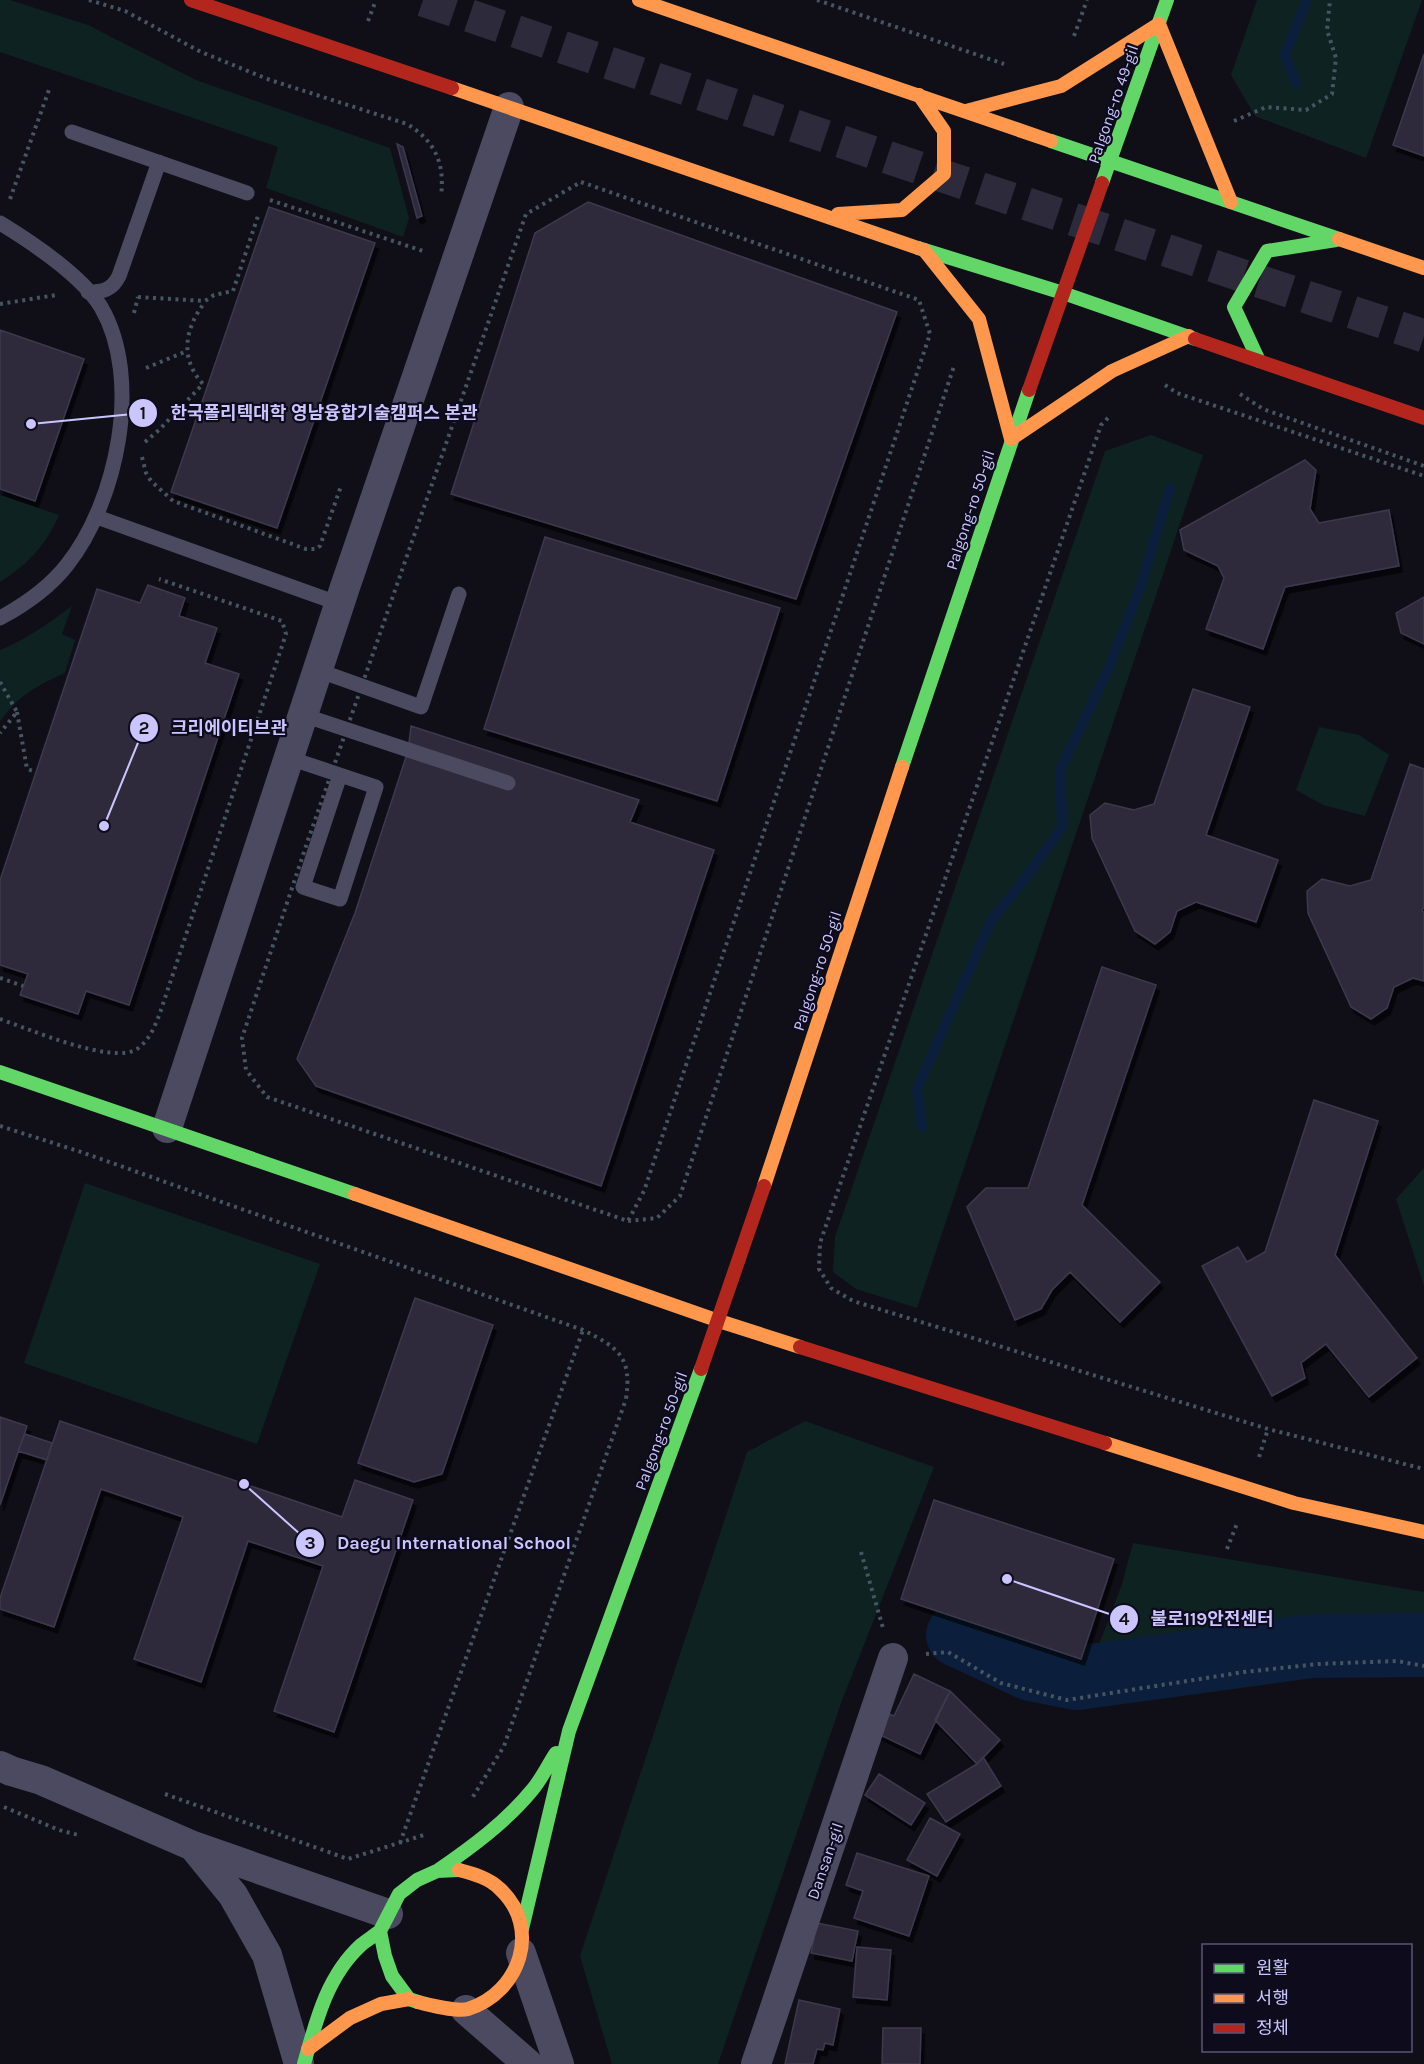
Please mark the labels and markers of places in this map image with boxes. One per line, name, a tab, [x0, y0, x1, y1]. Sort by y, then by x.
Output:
callout: 한국폴리텍대학 영남융합기술캠퍼스 본관	[128, 395, 489, 431]
callout: 크리에이티브관	[129, 710, 299, 746]
callout: Daegu International School	[295, 1525, 583, 1561]
callout: 불로119안전센터	[1109, 1601, 1286, 1637]

